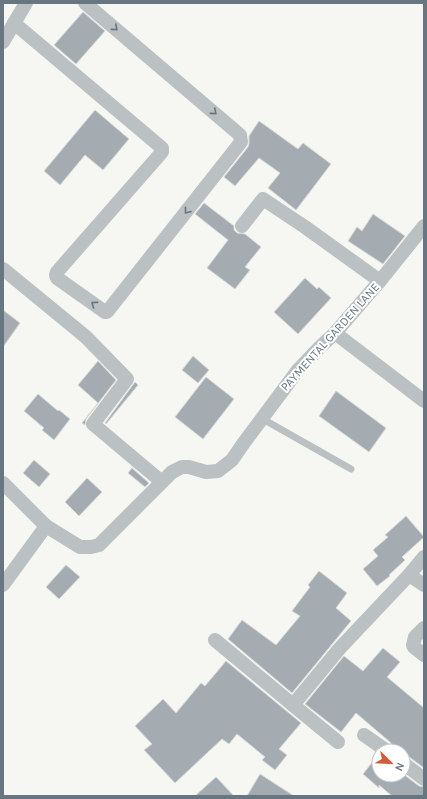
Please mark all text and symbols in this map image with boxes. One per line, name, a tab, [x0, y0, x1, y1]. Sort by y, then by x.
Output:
one-way arrow	[110, 24, 117, 31]
one-way arrow	[209, 108, 216, 115]
one-way arrow	[185, 207, 192, 214]
street label: PAYMENTAL GARDEN LANE	[278, 280, 382, 394]
one-way arrow	[92, 302, 99, 309]
north arrow	[371, 743, 411, 783]
text: N	[392, 761, 407, 773]

